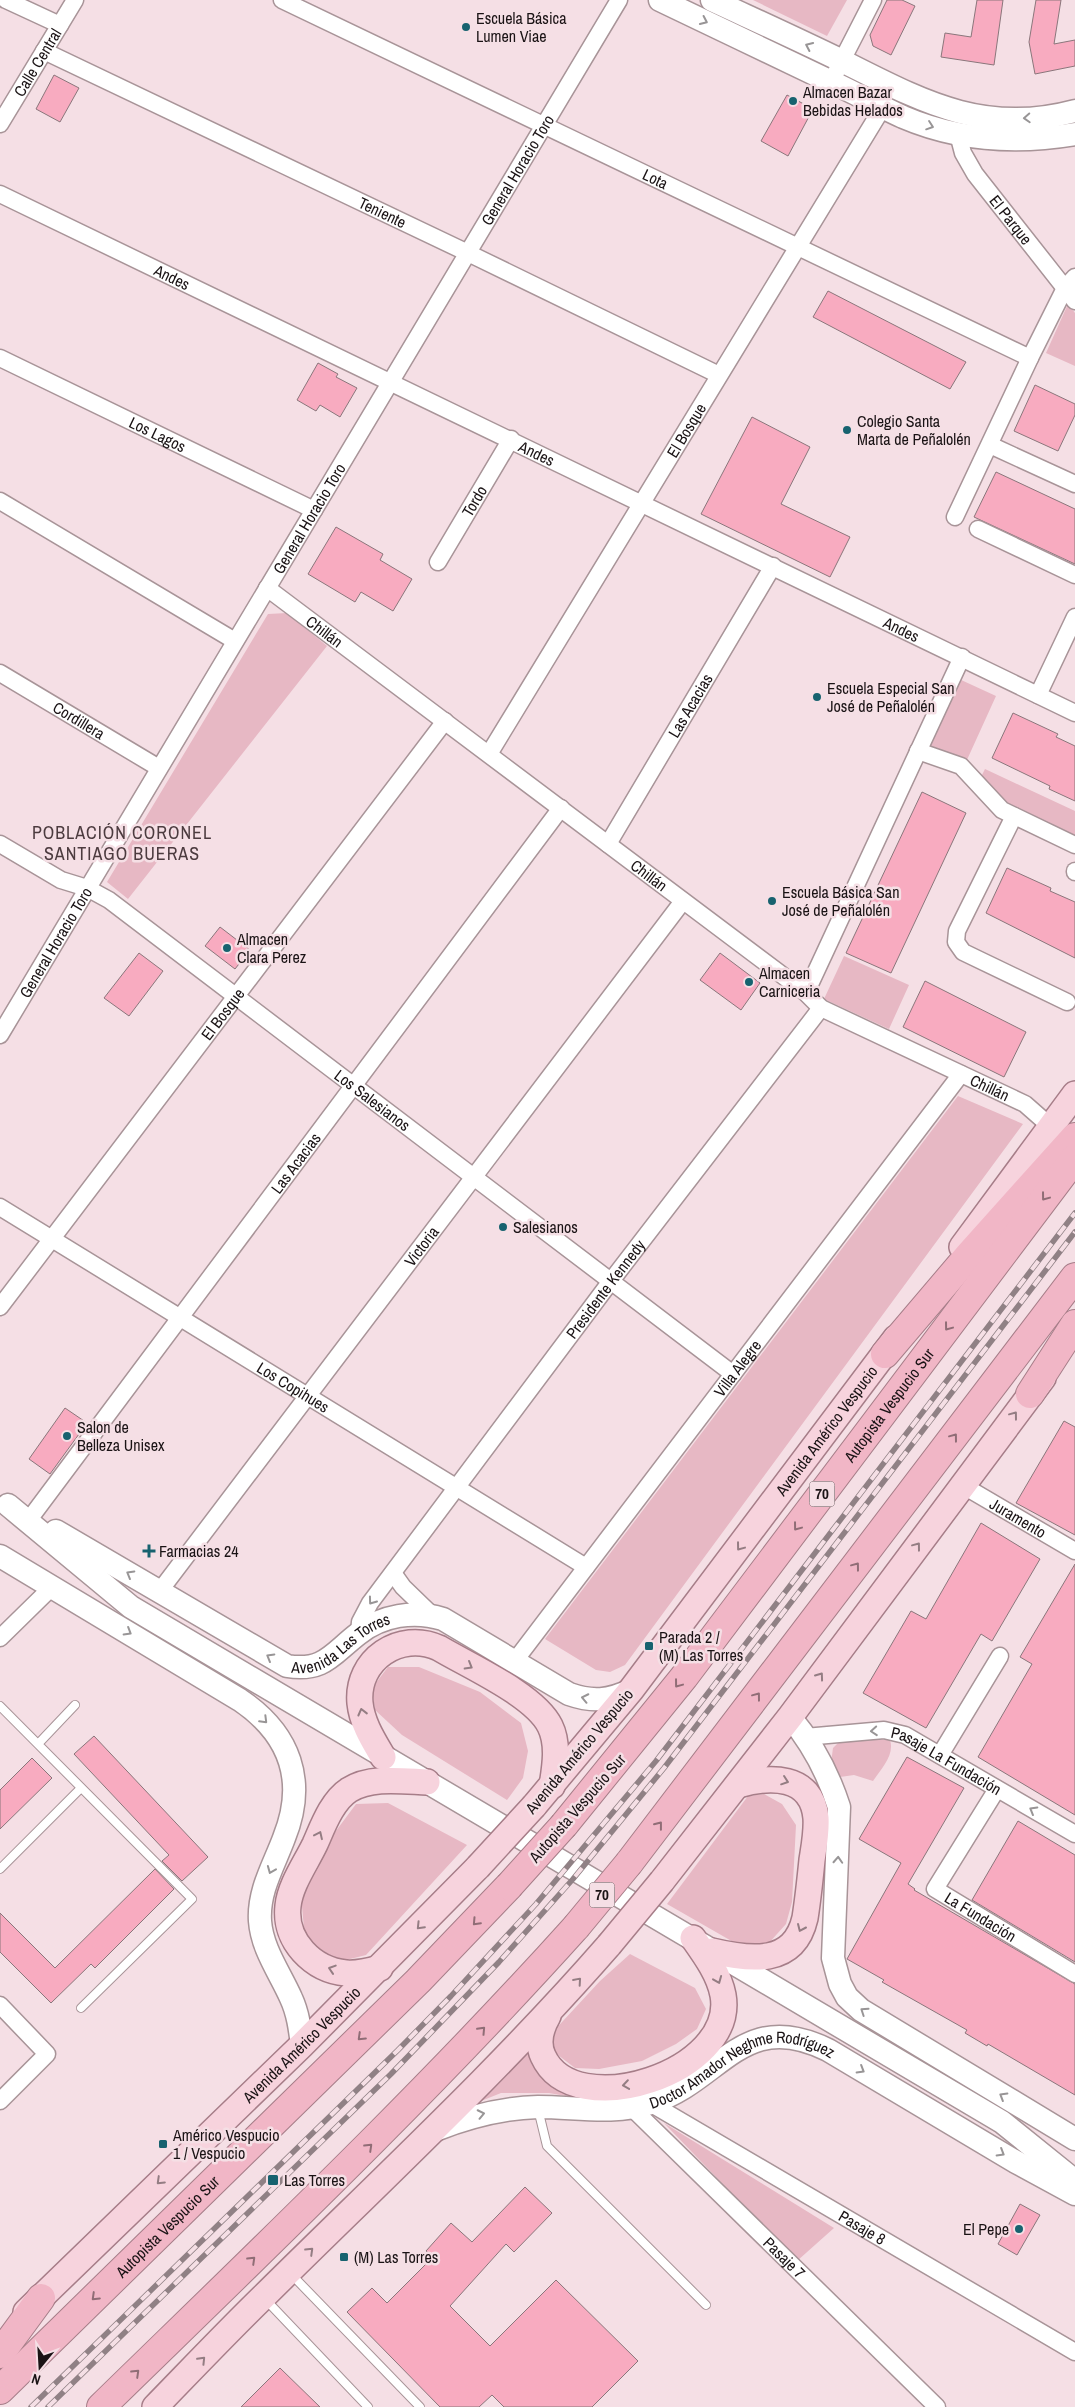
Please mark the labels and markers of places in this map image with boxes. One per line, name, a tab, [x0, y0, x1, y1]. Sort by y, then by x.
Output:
place label: Escuela Básica Lumen Viae	[476, 7, 567, 47]
marker: Escuela Básica Lumen Viae	[460, 21, 472, 33]
place label: Almacen Bazar Bebidas Helados	[802, 81, 903, 121]
marker: Almacen Bazar Bebidas Helados	[787, 95, 799, 107]
place label: Colegio Santa Marta de Peñalolén	[857, 410, 971, 450]
marker: Colegio Santa Marta de Peñalolén	[841, 424, 853, 436]
place label: Escuela Especial San José de Peñalolén	[827, 677, 955, 717]
marker: Escuela Especial San José de Peñalolén	[811, 691, 823, 703]
place label: Escuela Básica San José de Peñalolén	[782, 881, 899, 921]
marker: Escuela Básica San José de Peñalolén	[766, 895, 778, 907]
place label: Almacen Clara Perez	[236, 928, 307, 968]
marker: Almacen Clara Perez	[221, 942, 233, 954]
place label: Almacen Carniceria	[758, 962, 821, 1002]
marker: Almacen Carniceria	[743, 976, 755, 988]
place label: Salesianos	[513, 1216, 578, 1238]
marker: Salesianos	[497, 1221, 509, 1233]
place label: Salon de Belleza Unisex	[77, 1416, 165, 1456]
marker: Salon de Belleza Unisex	[61, 1430, 73, 1442]
place label: Farmacias 24	[159, 1540, 239, 1562]
marker: Farmacias 24	[143, 1545, 155, 1557]
place label: Parada 2 / (M) Las Torres	[659, 1626, 743, 1666]
marker: Parada 2 / (M) Las Torres	[643, 1640, 655, 1652]
place label: Américo Vespucio 1 / Vespucio	[172, 2124, 279, 2164]
marker: Américo Vespucio 1 / Vespucio	[157, 2138, 169, 2150]
place label: Las Torres	[284, 2169, 345, 2191]
marker: Las Torres	[266, 2173, 280, 2187]
place label: El Pepe	[963, 2218, 1009, 2240]
marker: El Pepe	[1013, 2223, 1025, 2235]
place label: (M) Las Torres	[354, 2246, 438, 2268]
marker: (M) Las Torres	[338, 2251, 350, 2263]

